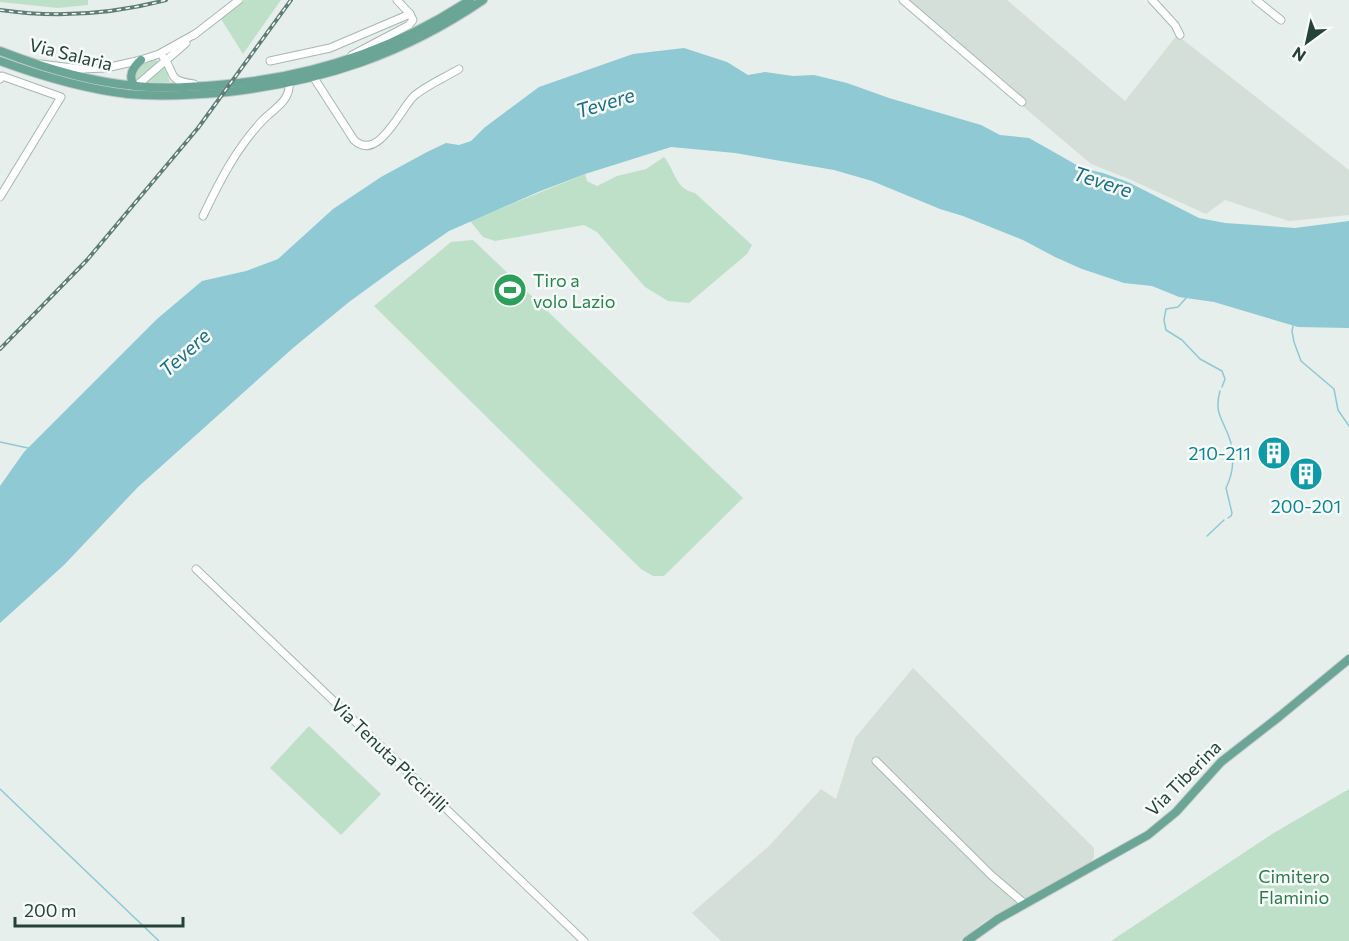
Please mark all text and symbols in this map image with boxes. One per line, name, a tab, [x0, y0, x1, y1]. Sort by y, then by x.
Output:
north arrow	[1277, 12, 1337, 72]
street label: Via Salaria	[27, 33, 115, 75]
text: N	[1288, 44, 1309, 66]
water label: Tevere	[573, 82, 638, 122]
water label: Tevere	[1071, 160, 1136, 202]
place label: Tiro a volo Lazio	[533, 269, 616, 312]
sports icon: Tiro a volo Lazio	[492, 272, 528, 308]
water label: Tevere	[154, 323, 215, 381]
building icon: 210-211	[1256, 435, 1292, 471]
place label: 210-211	[1189, 442, 1251, 464]
building icon: 200-201	[1288, 456, 1324, 492]
place label: 200-201	[1271, 495, 1341, 517]
street label: Via Tenuta Piccirilli	[327, 694, 453, 816]
street label: Via Tiberina	[1141, 736, 1225, 820]
park label: Cimitero Flaminio	[1258, 865, 1330, 908]
scale bar	[15, 890, 183, 928]
text: 200 m	[24, 899, 77, 921]

